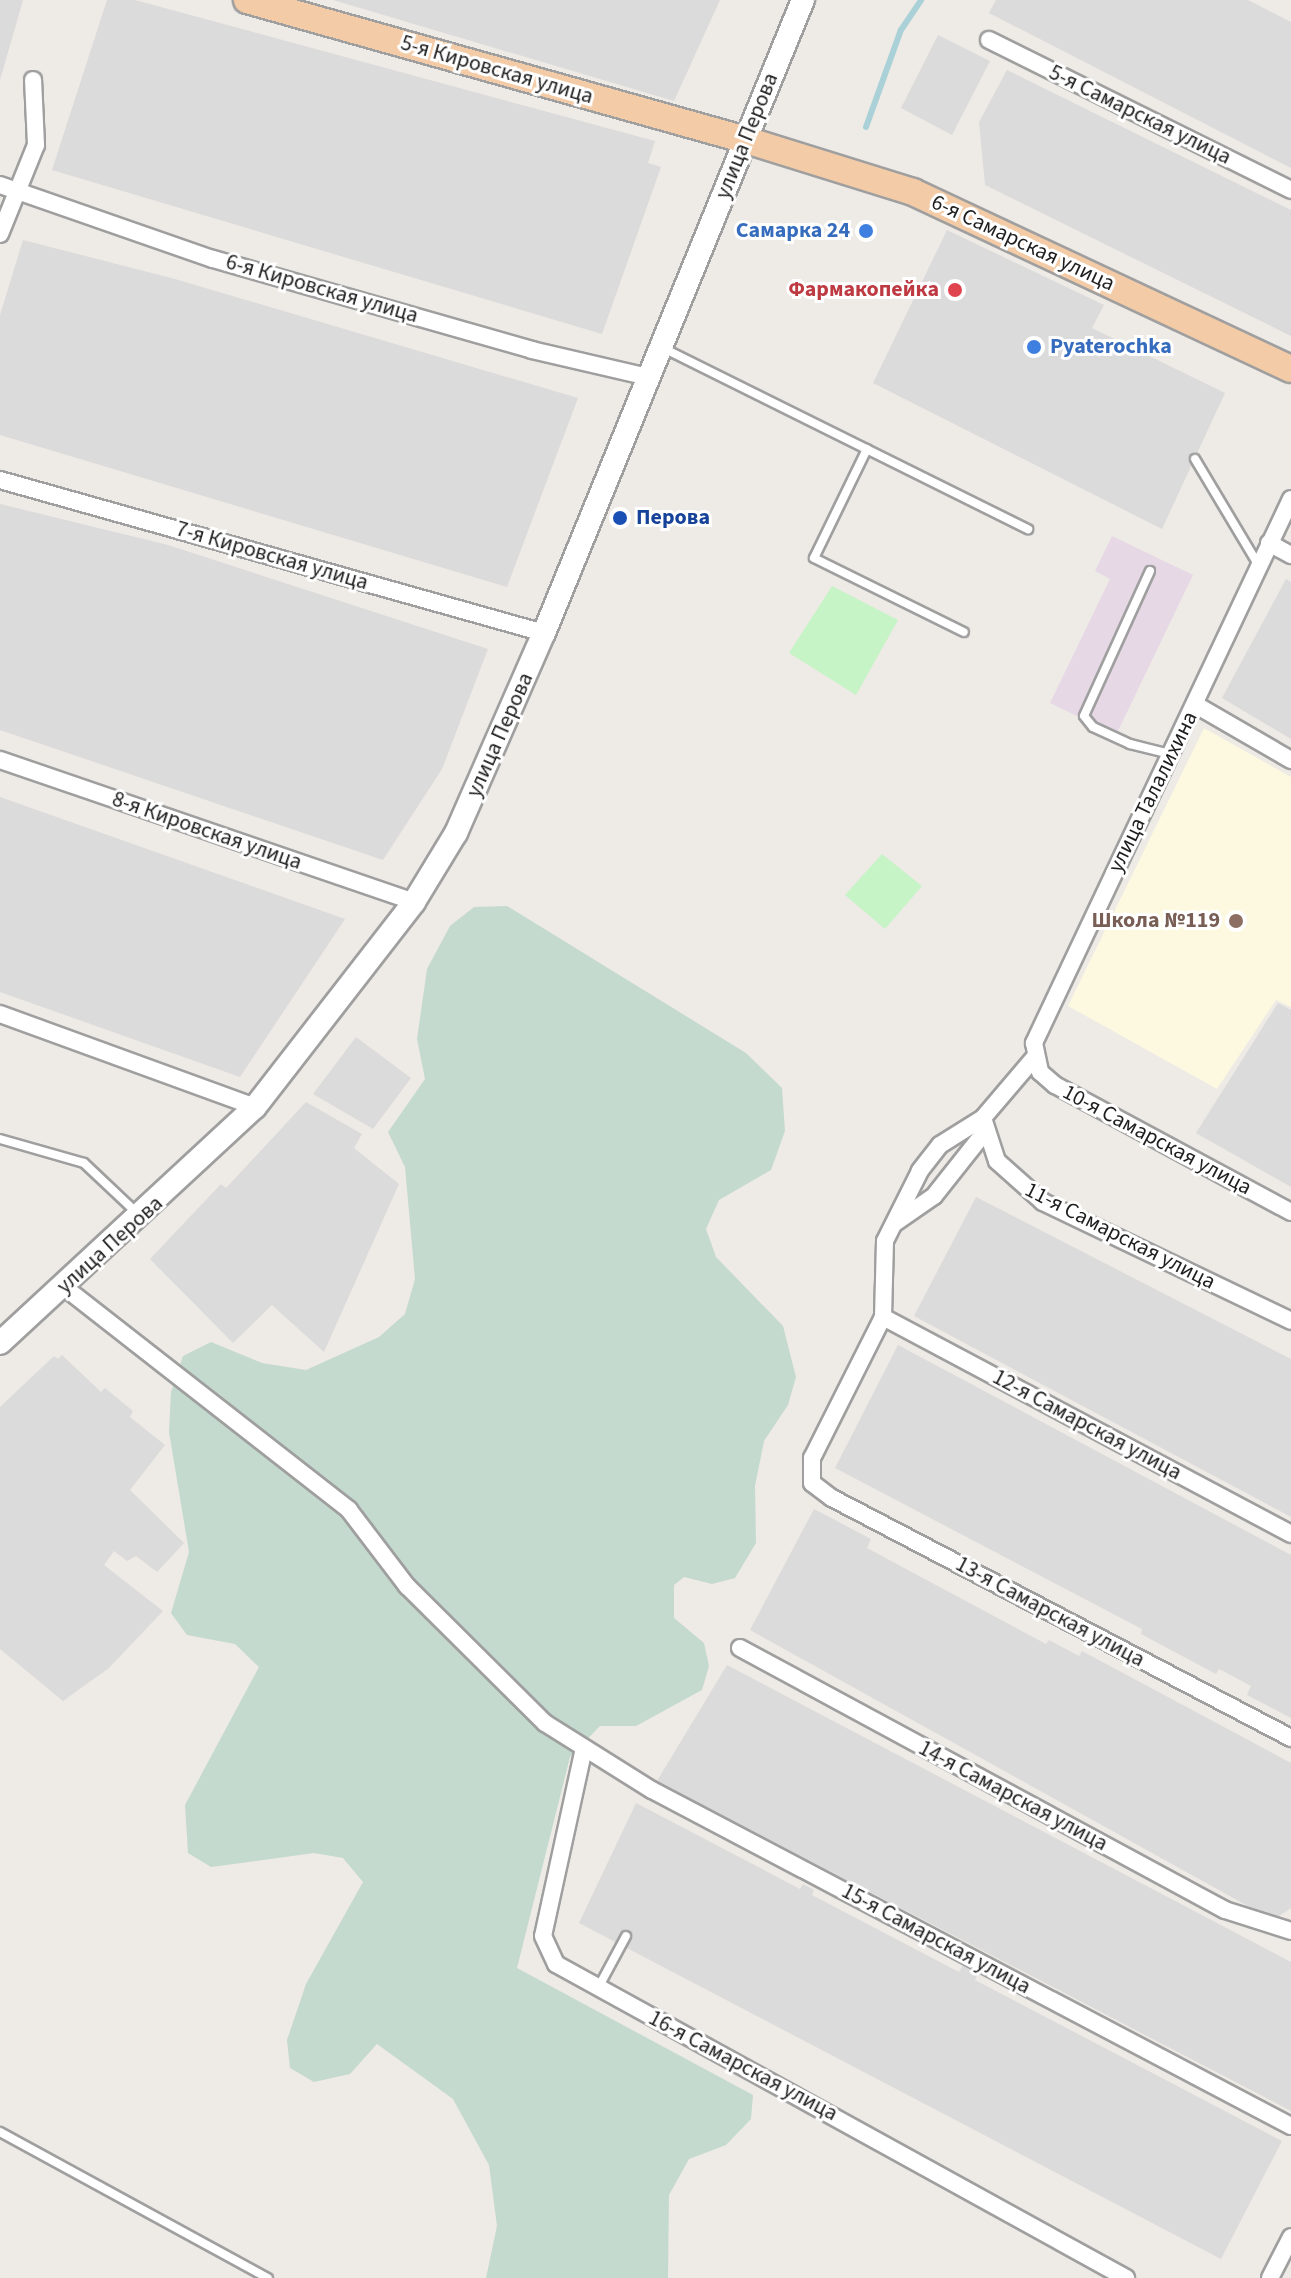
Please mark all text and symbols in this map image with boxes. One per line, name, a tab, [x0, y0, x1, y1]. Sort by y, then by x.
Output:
street label: 5-я Кировская улица	[398, 30, 596, 110]
street label: 5-я Самарская улица	[1045, 59, 1235, 171]
street label: улица Перова	[710, 69, 784, 203]
street label: 6-я Самарская улица	[927, 189, 1119, 297]
place label: Самарка 24	[736, 218, 850, 244]
marker: Самарка 24	[857, 222, 875, 240]
street label: 6-я Кировская улица	[223, 249, 421, 329]
place label: Фармакопейка	[788, 277, 939, 303]
marker: Фармакопейка	[946, 281, 964, 299]
place label: Pyaterochka	[1050, 334, 1172, 360]
marker: Pyaterochka	[1025, 338, 1043, 356]
place label: Перова	[636, 505, 710, 531]
marker: Перова	[611, 509, 629, 527]
street label: 7-я Кировская улица	[173, 516, 371, 596]
street label: улица Перова	[461, 669, 539, 801]
street label: улица Талалихина	[1103, 707, 1203, 877]
street label: 8-я Кировская улица	[109, 786, 305, 876]
place label: Школа №119	[1091, 908, 1220, 934]
marker: Школа №119	[1227, 912, 1245, 930]
street label: 10-я Самарская улица	[1058, 1079, 1256, 1201]
street label: 11-я Самарская улица	[1020, 1177, 1220, 1295]
street label: улица Перова	[52, 1191, 168, 1299]
street label: 12-я Самарская улица	[988, 1364, 1186, 1486]
street label: 13-я Самарская улица	[951, 1551, 1149, 1673]
street label: 14-я Самарская улица	[914, 1735, 1112, 1857]
street label: 15-я Самарская улица	[837, 1878, 1035, 2000]
street label: 16-я Самарская улица	[644, 2005, 842, 2127]

